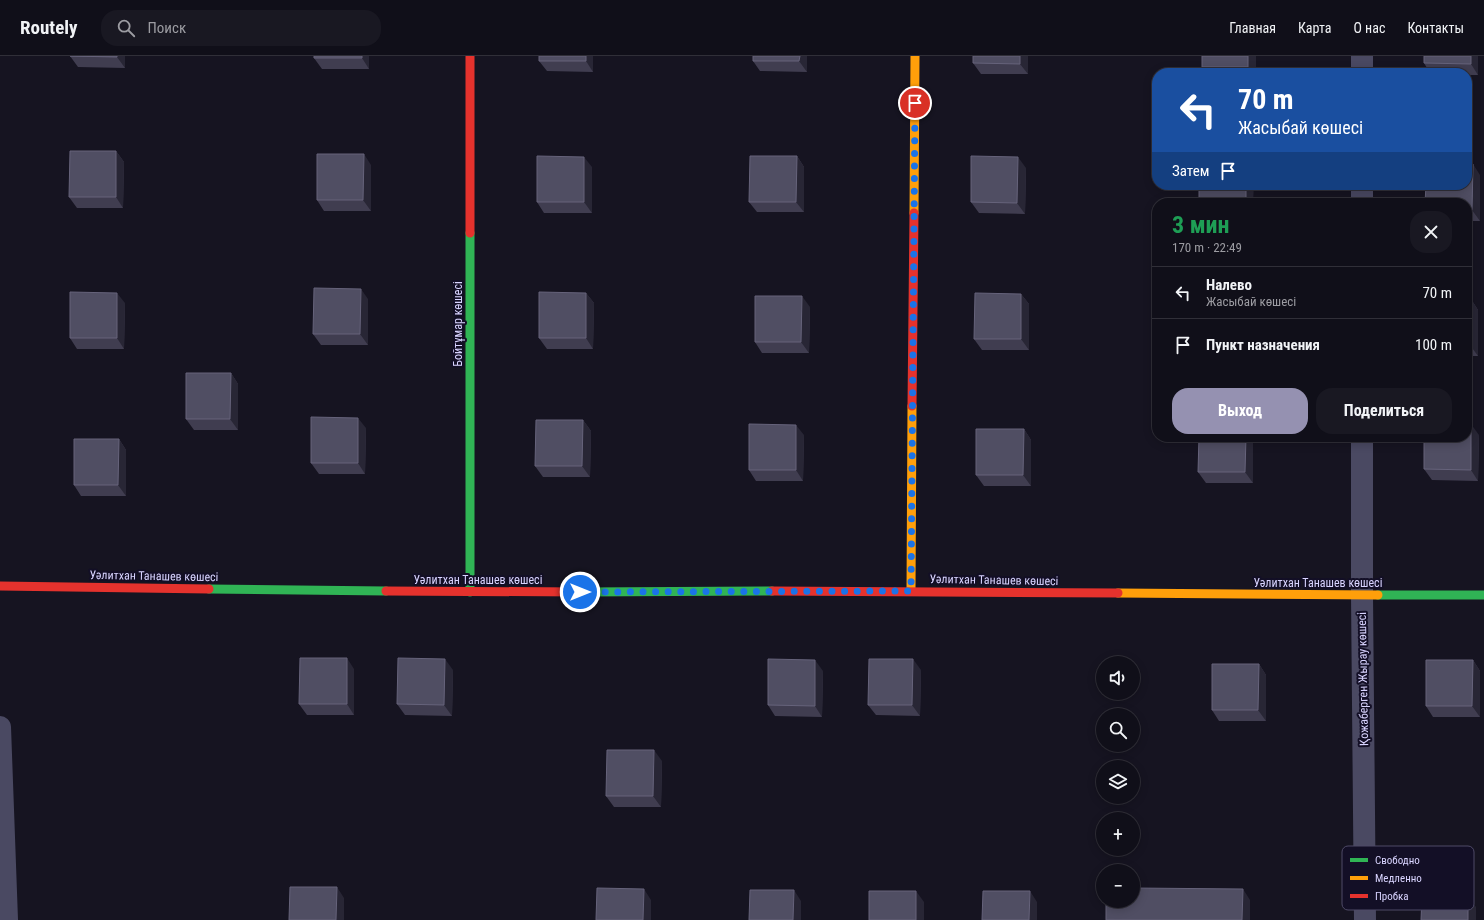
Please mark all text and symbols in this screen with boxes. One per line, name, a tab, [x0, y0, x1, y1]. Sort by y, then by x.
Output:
search box	[101, 10, 381, 46]
text: Routely	[20, 16, 77, 39]
icon: search	[115, 17, 137, 39]
text: Поиск	[147, 19, 186, 37]
text: Главная	[1229, 20, 1276, 36]
text: Карта	[1298, 20, 1331, 36]
text: О нас	[1353, 20, 1385, 36]
text: Контакты	[1407, 20, 1464, 36]
text: 70 m	[1238, 83, 1294, 116]
icon: left	[1172, 84, 1224, 136]
pin	[898, 86, 932, 120]
icon: arrive	[904, 92, 926, 114]
text: Жасыбай көшесі	[1238, 117, 1363, 138]
icon: arrive	[1217, 160, 1239, 182]
text: Затем	[1172, 162, 1209, 180]
text: 3 мин	[1172, 211, 1230, 239]
button: close	[1410, 211, 1452, 253]
text: 170 m · 22:49	[1172, 240, 1242, 255]
text: Налево	[1206, 276, 1252, 294]
street label: Бойтұмар көшесі	[451, 281, 465, 367]
icon: left	[1172, 282, 1194, 304]
text: 70 m	[1422, 284, 1452, 302]
text: Жасыбай көшесі	[1206, 294, 1296, 309]
icon: arrive	[1172, 334, 1194, 356]
text: Пункт назначения	[1206, 336, 1320, 354]
text: 100 m	[1415, 336, 1452, 354]
button: Выход	[1172, 388, 1308, 434]
button: Поделиться	[1316, 388, 1452, 434]
street label: Уәлитхан Танашев көшесі	[89, 568, 219, 584]
position arrow	[559, 571, 601, 613]
street label: Уәлитхан Танашев көшесі	[929, 572, 1059, 588]
street label: Уәлитхан Танашев көшесі	[414, 573, 542, 587]
street label: Уәлитхан Танашев көшесі	[1254, 576, 1382, 590]
street label: Қожаберген Жырау көшесі	[1355, 612, 1371, 746]
map controls	[1096, 656, 1140, 908]
button: sound	[1096, 656, 1140, 700]
button: search	[1096, 708, 1140, 752]
button: layers	[1096, 760, 1140, 804]
button: +	[1096, 812, 1140, 856]
legend	[1342, 846, 1474, 910]
text: Свободно	[1375, 854, 1420, 867]
button: −	[1096, 864, 1140, 908]
text: Медленно	[1375, 872, 1422, 885]
text: Пробка	[1375, 890, 1409, 903]

